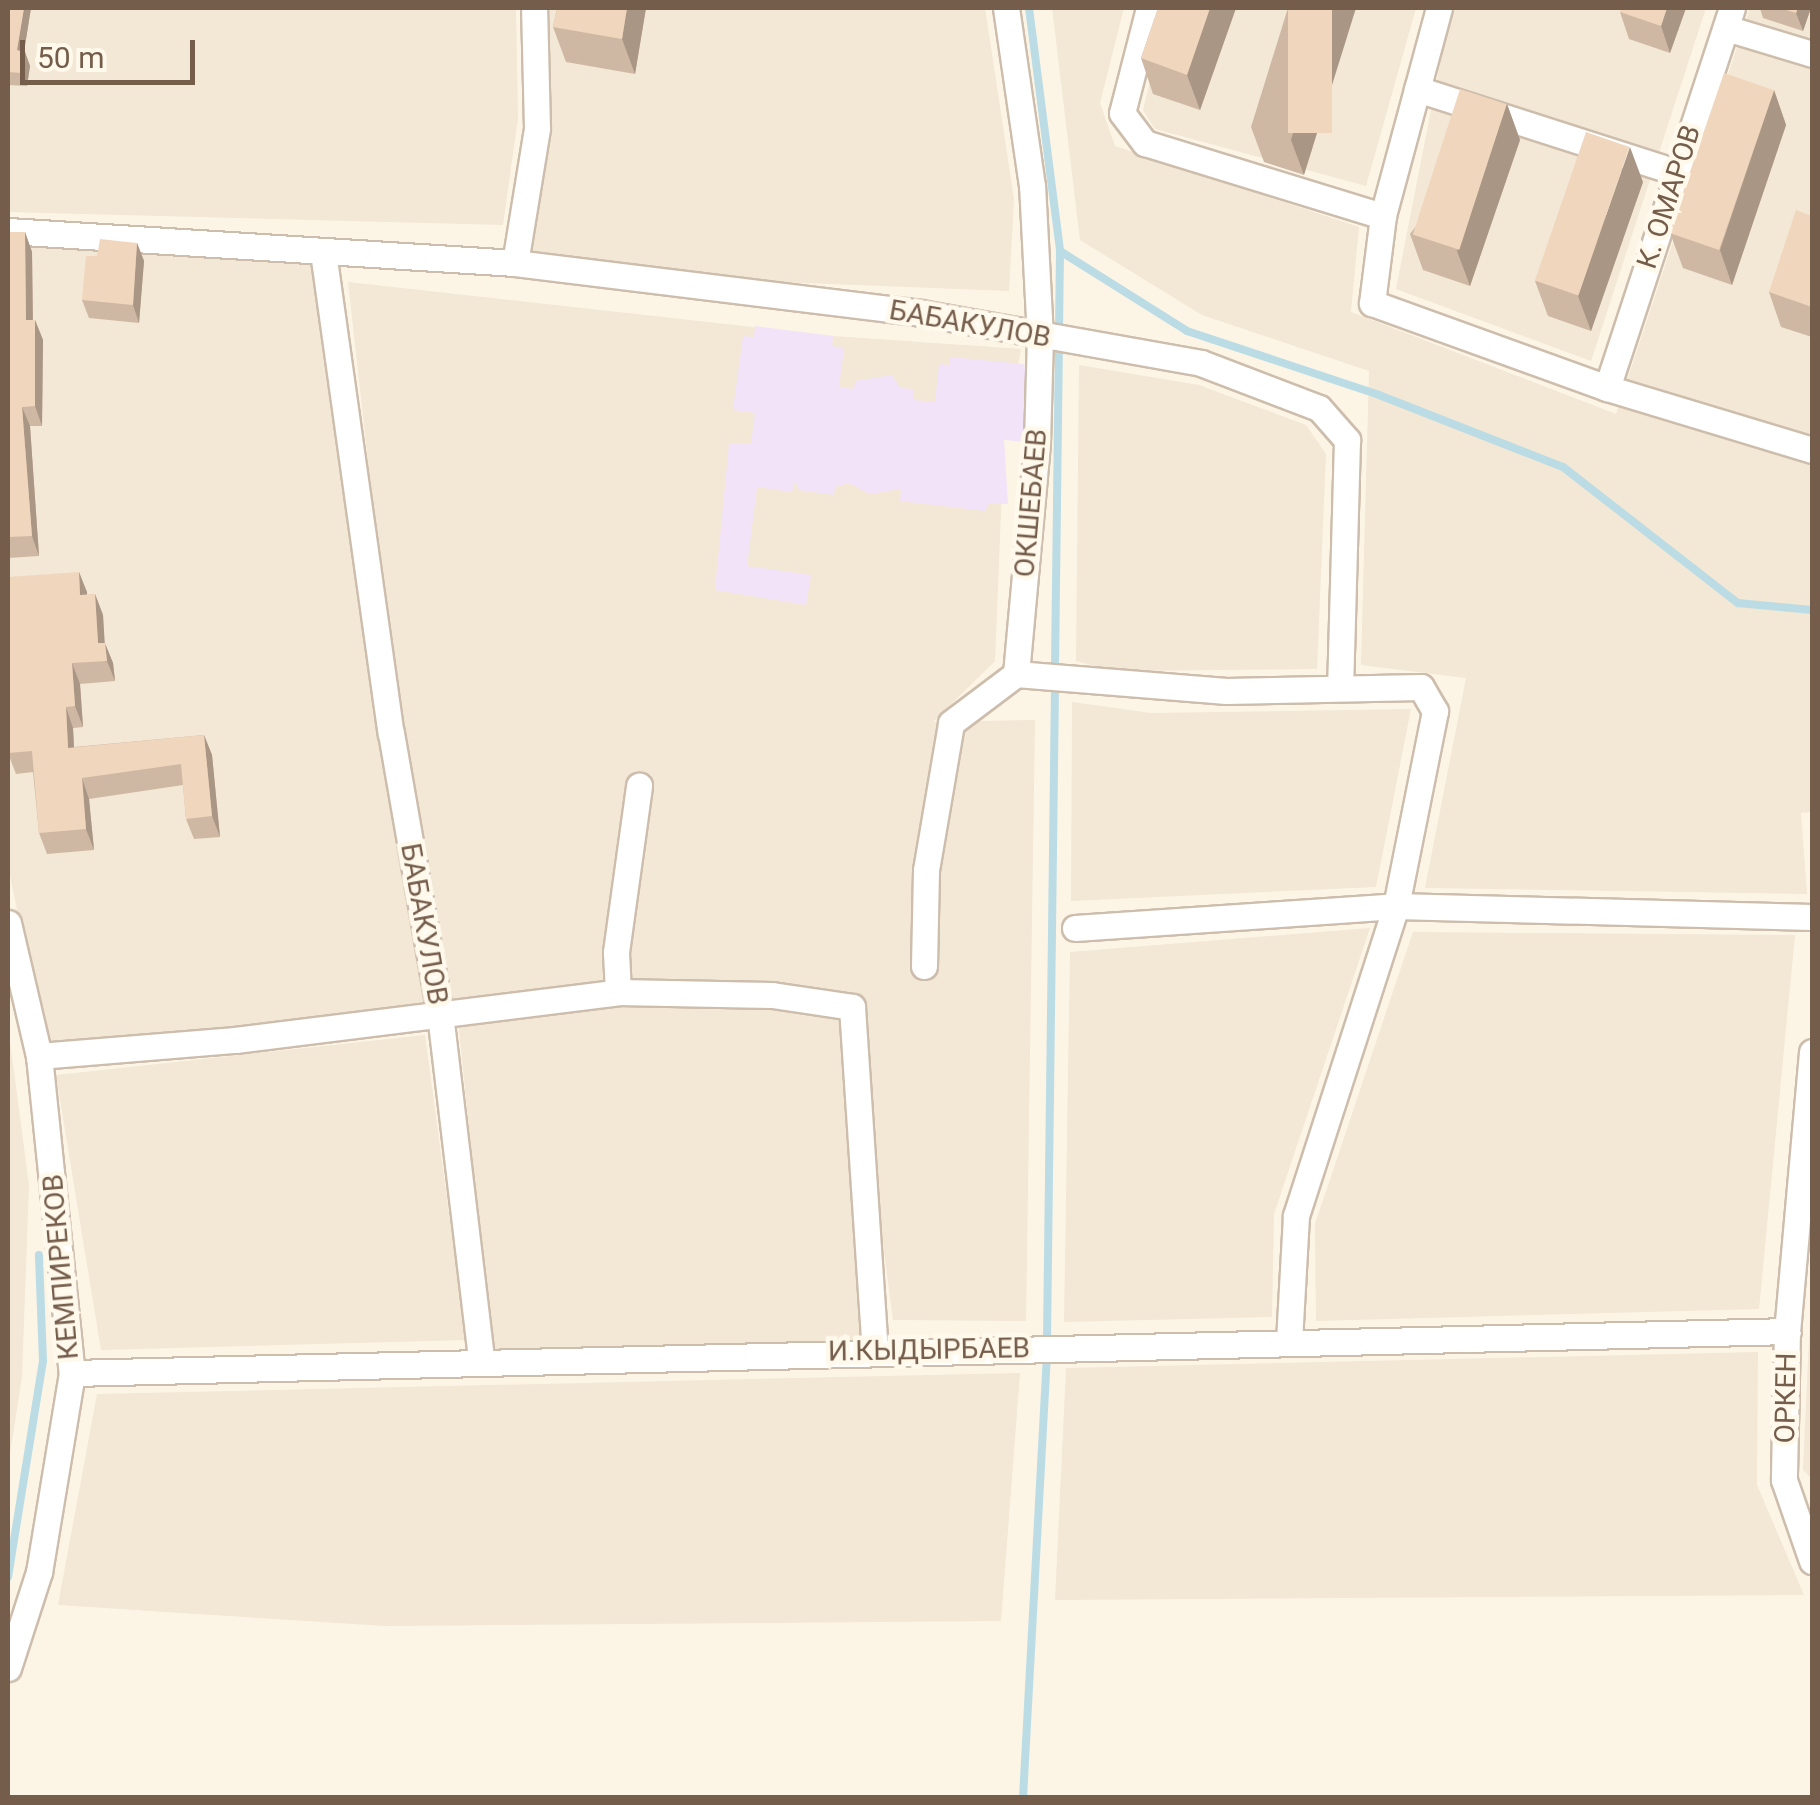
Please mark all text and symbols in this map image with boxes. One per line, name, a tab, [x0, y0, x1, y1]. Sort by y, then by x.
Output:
scale bar	[25, 20, 200, 82]
text: 50 m	[37, 40, 104, 75]
street label: К. ОМАРОВ	[1630, 121, 1708, 273]
street label: БАБАКУЛОВ	[887, 293, 1053, 355]
street label: ОКШЕБАЕВ	[1008, 427, 1054, 579]
street label: БАБАКУЛОВ	[393, 841, 455, 1007]
street label: КЕМПИРЕКОВ	[36, 1173, 86, 1361]
street label: И.КЫДЫРБАЕВ	[828, 1331, 1030, 1369]
street label: ОРКЕН	[1768, 1352, 1804, 1444]

